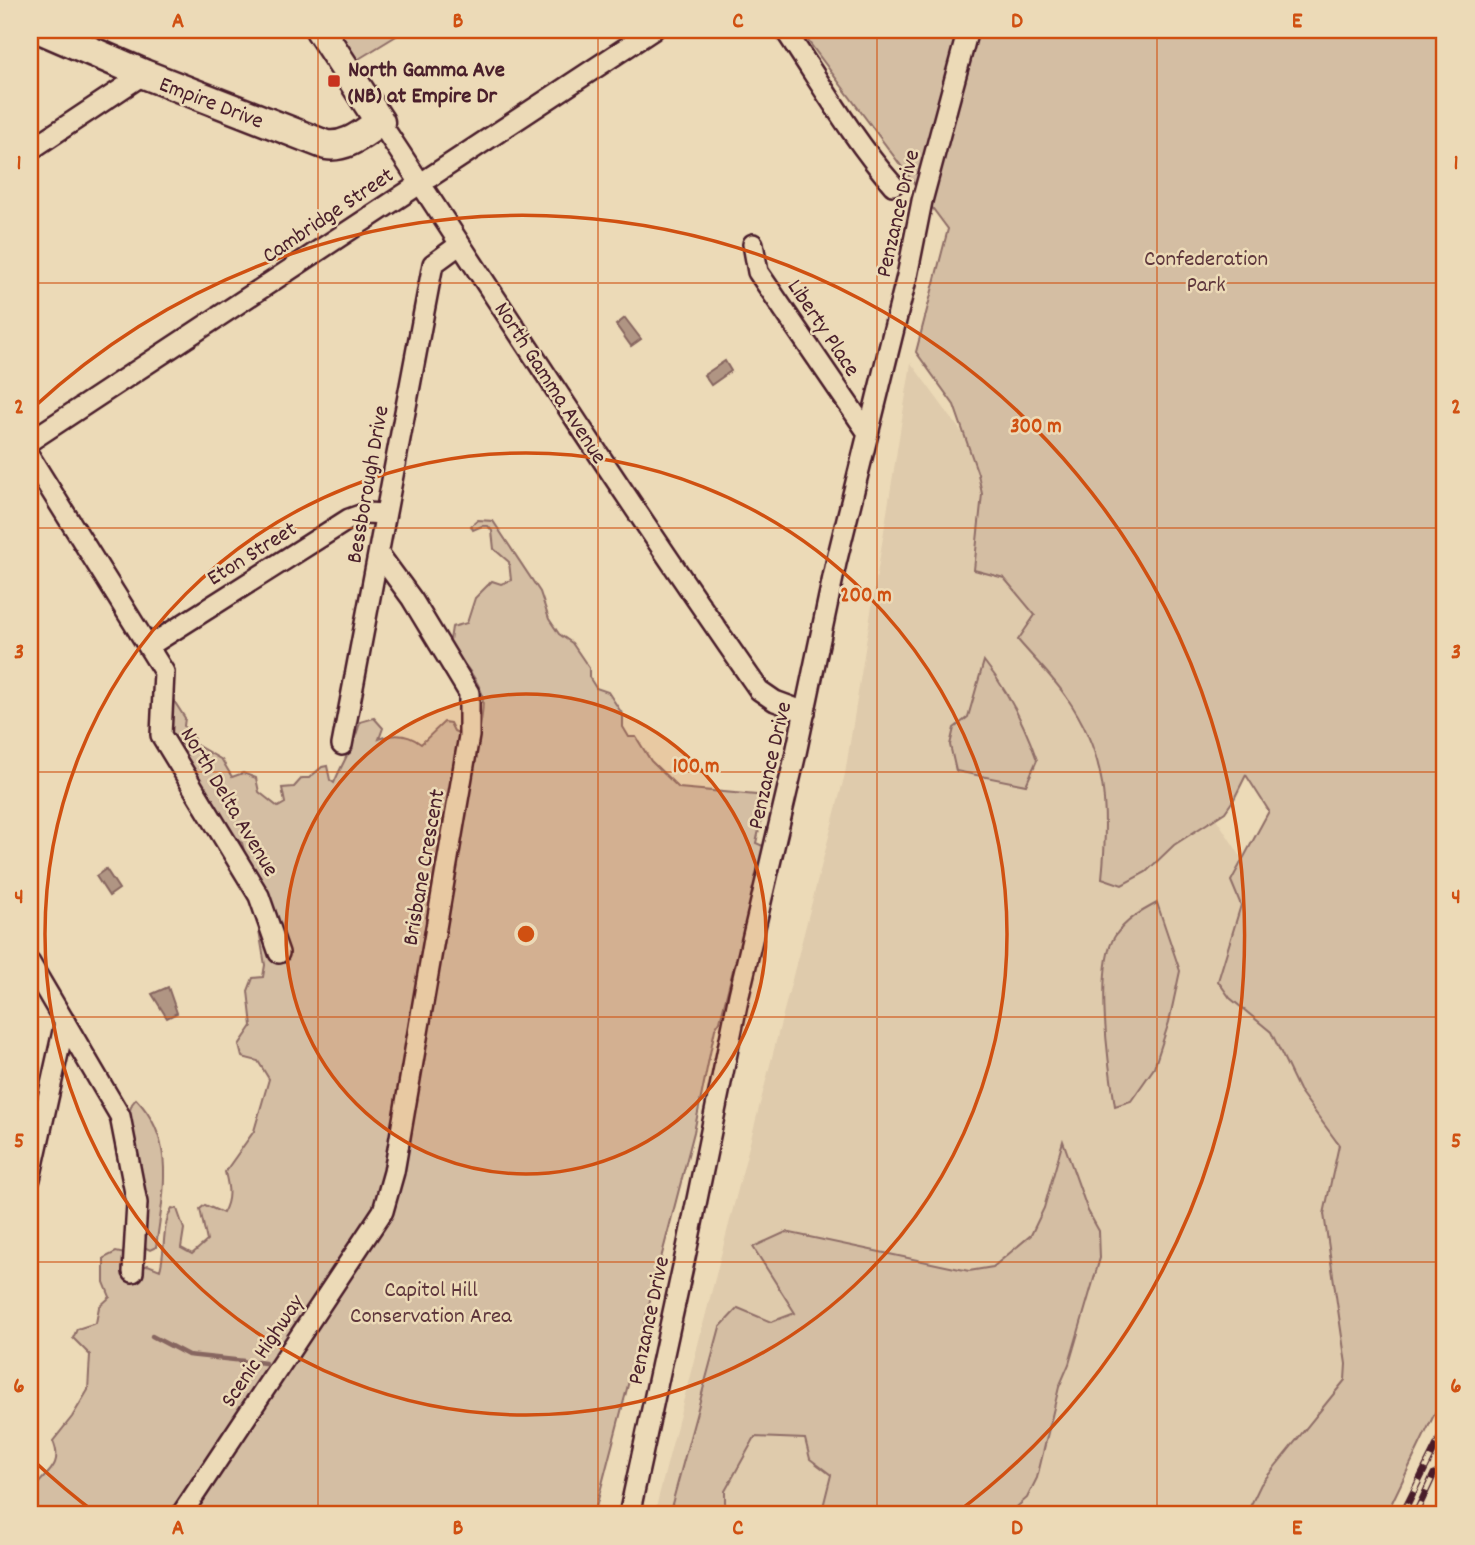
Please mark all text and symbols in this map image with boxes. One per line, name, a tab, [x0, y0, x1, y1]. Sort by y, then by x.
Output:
text: A	[172, 6, 184, 39]
text: B	[453, 6, 464, 39]
text: C	[732, 6, 744, 39]
text: D	[1011, 6, 1023, 39]
text: E	[1292, 6, 1303, 39]
place label: North Gamma Ave (NB) at Empire Dr	[348, 55, 505, 114]
street label: Empire Drive	[154, 69, 268, 139]
marker: North Gamma Ave (NB) at Empire Dr	[326, 73, 342, 89]
street label: Penzance Drive	[869, 147, 930, 281]
text: 1	[16, 148, 22, 181]
text: 1	[1453, 148, 1459, 181]
street label: Cambridge Street	[256, 161, 402, 273]
park label: Confederation Park	[1144, 244, 1268, 303]
street label: Liberty Place	[777, 274, 867, 384]
street label: North Gamma Avenue	[484, 296, 614, 471]
text: 2	[14, 392, 24, 425]
text: 2	[1451, 392, 1461, 425]
street label: Bessborough Drive	[339, 403, 400, 566]
text: 300 m	[1010, 413, 1062, 443]
street label: Eton Street	[201, 514, 304, 596]
text: 200 m	[840, 582, 892, 612]
text: 3	[14, 637, 24, 670]
text: 3	[1451, 637, 1461, 670]
street label: Penzance Drive	[741, 699, 802, 833]
street label: North Delta Avenue	[170, 722, 286, 884]
text: 100 m	[673, 753, 719, 783]
street label: Brisbane Crescent	[395, 787, 455, 948]
text: 4	[14, 882, 24, 915]
text: 4	[1451, 882, 1461, 915]
centre of rings	[514, 922, 538, 946]
text: 5	[14, 1126, 24, 1159]
text: 5	[1451, 1126, 1461, 1159]
street label: Penzance Drive	[621, 1254, 680, 1388]
park label: Capitol Hill Conservation Area	[350, 1275, 513, 1334]
street label: Scenic Highway	[214, 1288, 314, 1415]
text: 6	[13, 1371, 25, 1404]
text: 6	[1450, 1371, 1462, 1404]
text: A	[172, 1513, 184, 1545]
text: B	[453, 1513, 464, 1545]
text: C	[732, 1513, 744, 1545]
text: D	[1011, 1513, 1023, 1545]
text: E	[1292, 1513, 1303, 1545]

